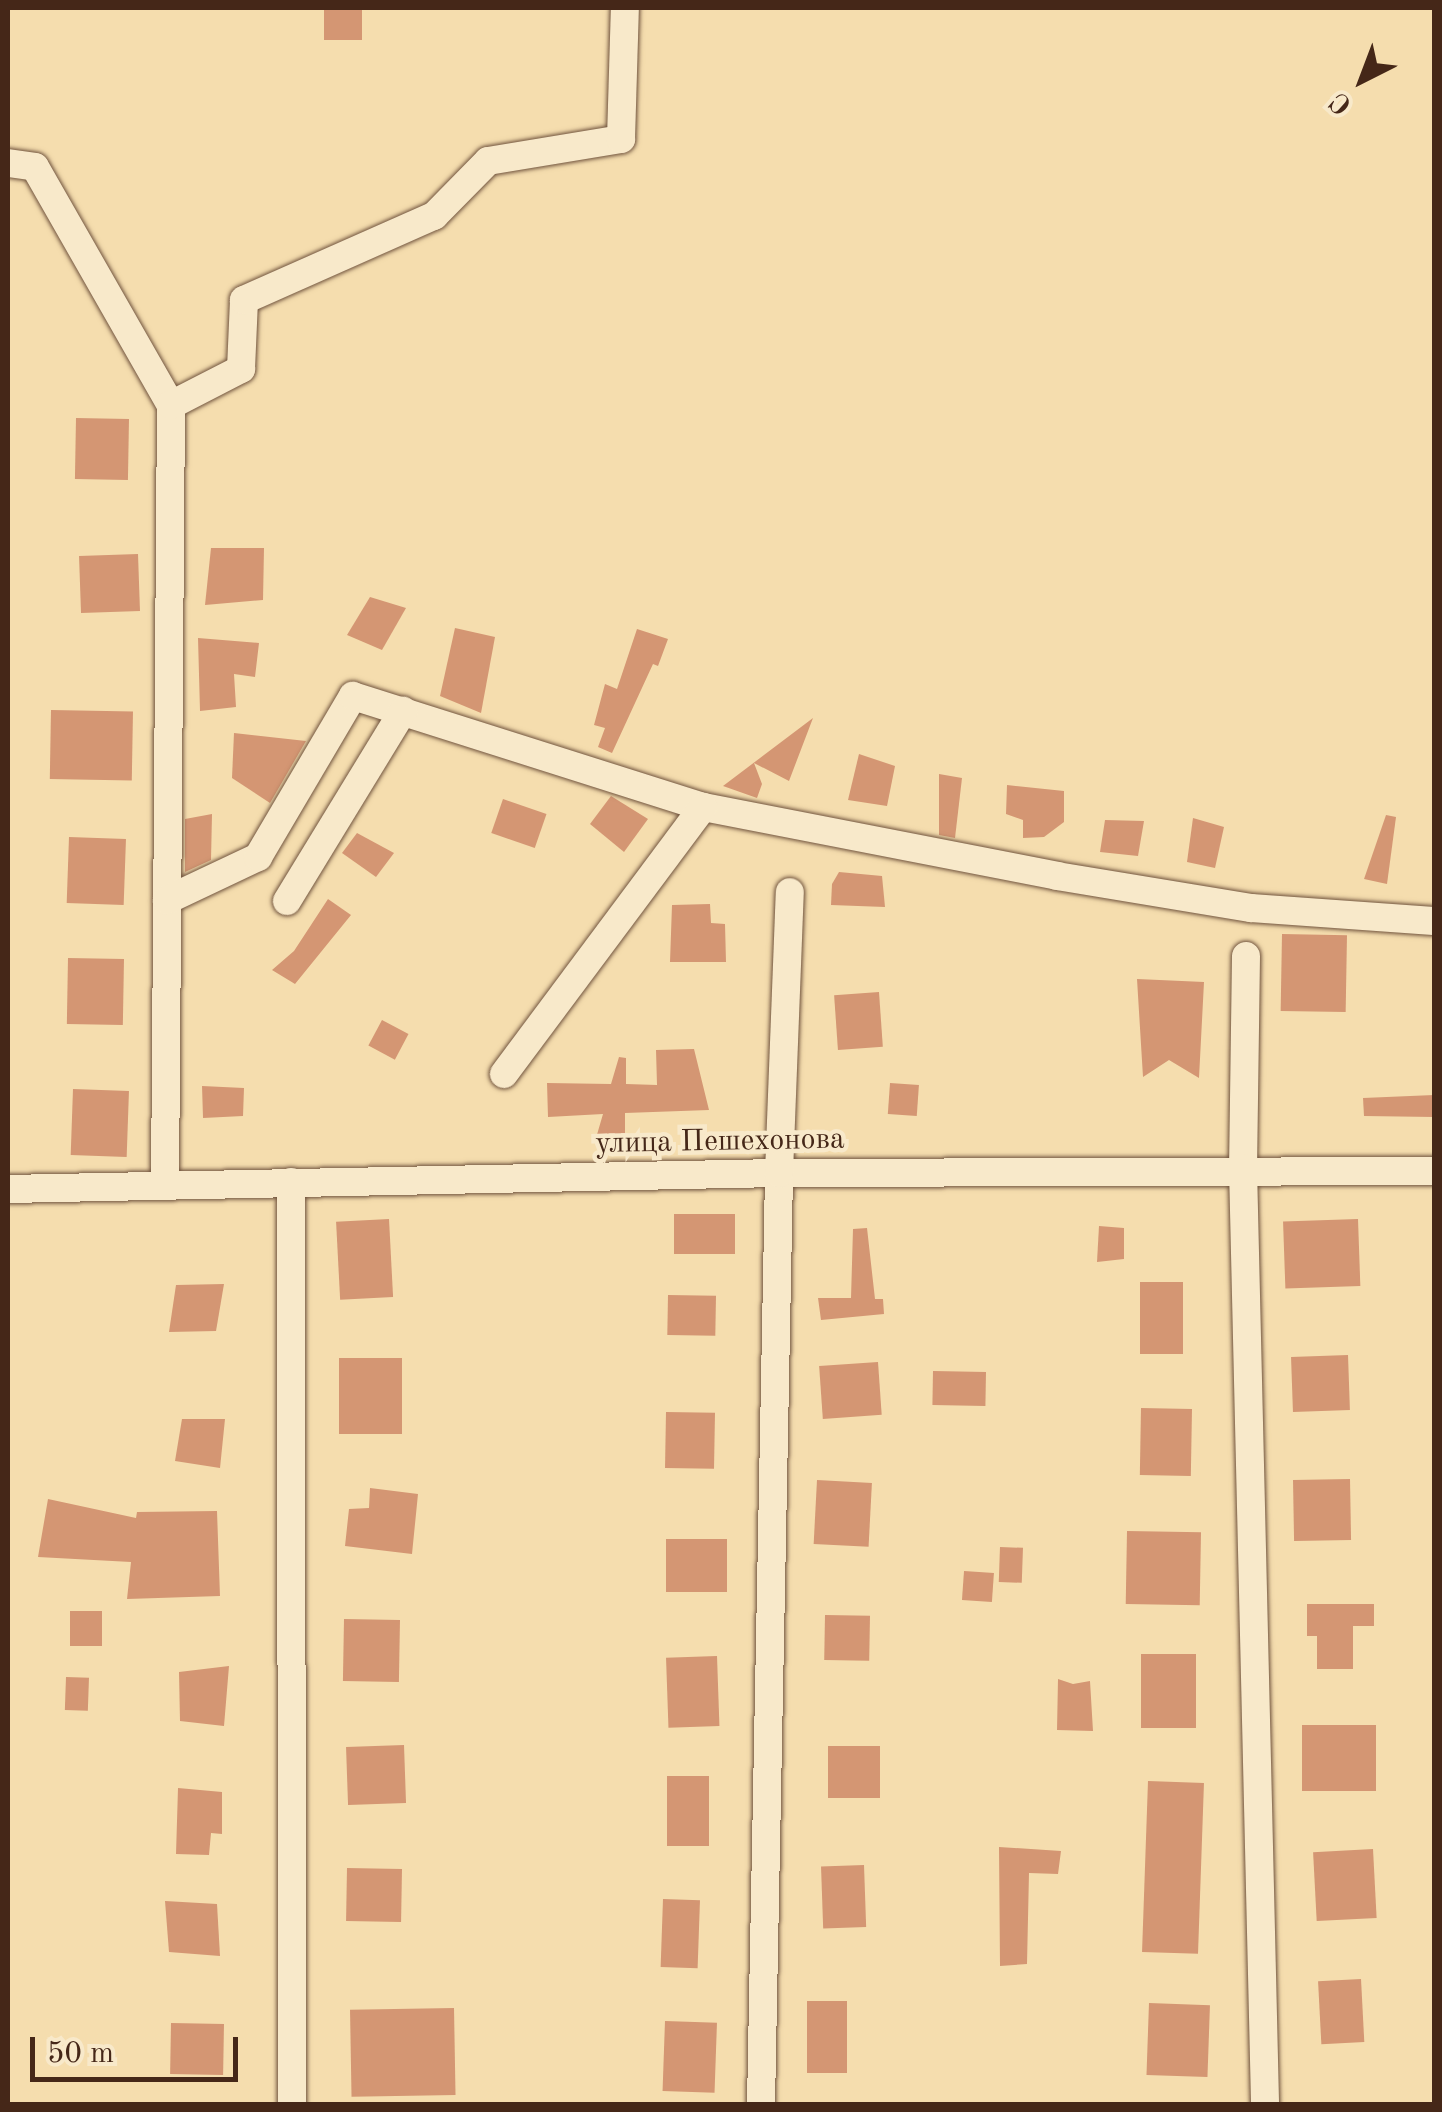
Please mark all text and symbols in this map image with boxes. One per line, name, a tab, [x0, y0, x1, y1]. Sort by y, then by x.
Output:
north arrow	[1312, 30, 1412, 130]
text: С	[1326, 86, 1358, 119]
street label: улица Пешехонова	[595, 1122, 845, 1162]
scale bar	[35, 2017, 242, 2079]
text: 50 m	[47, 2039, 114, 2069]

